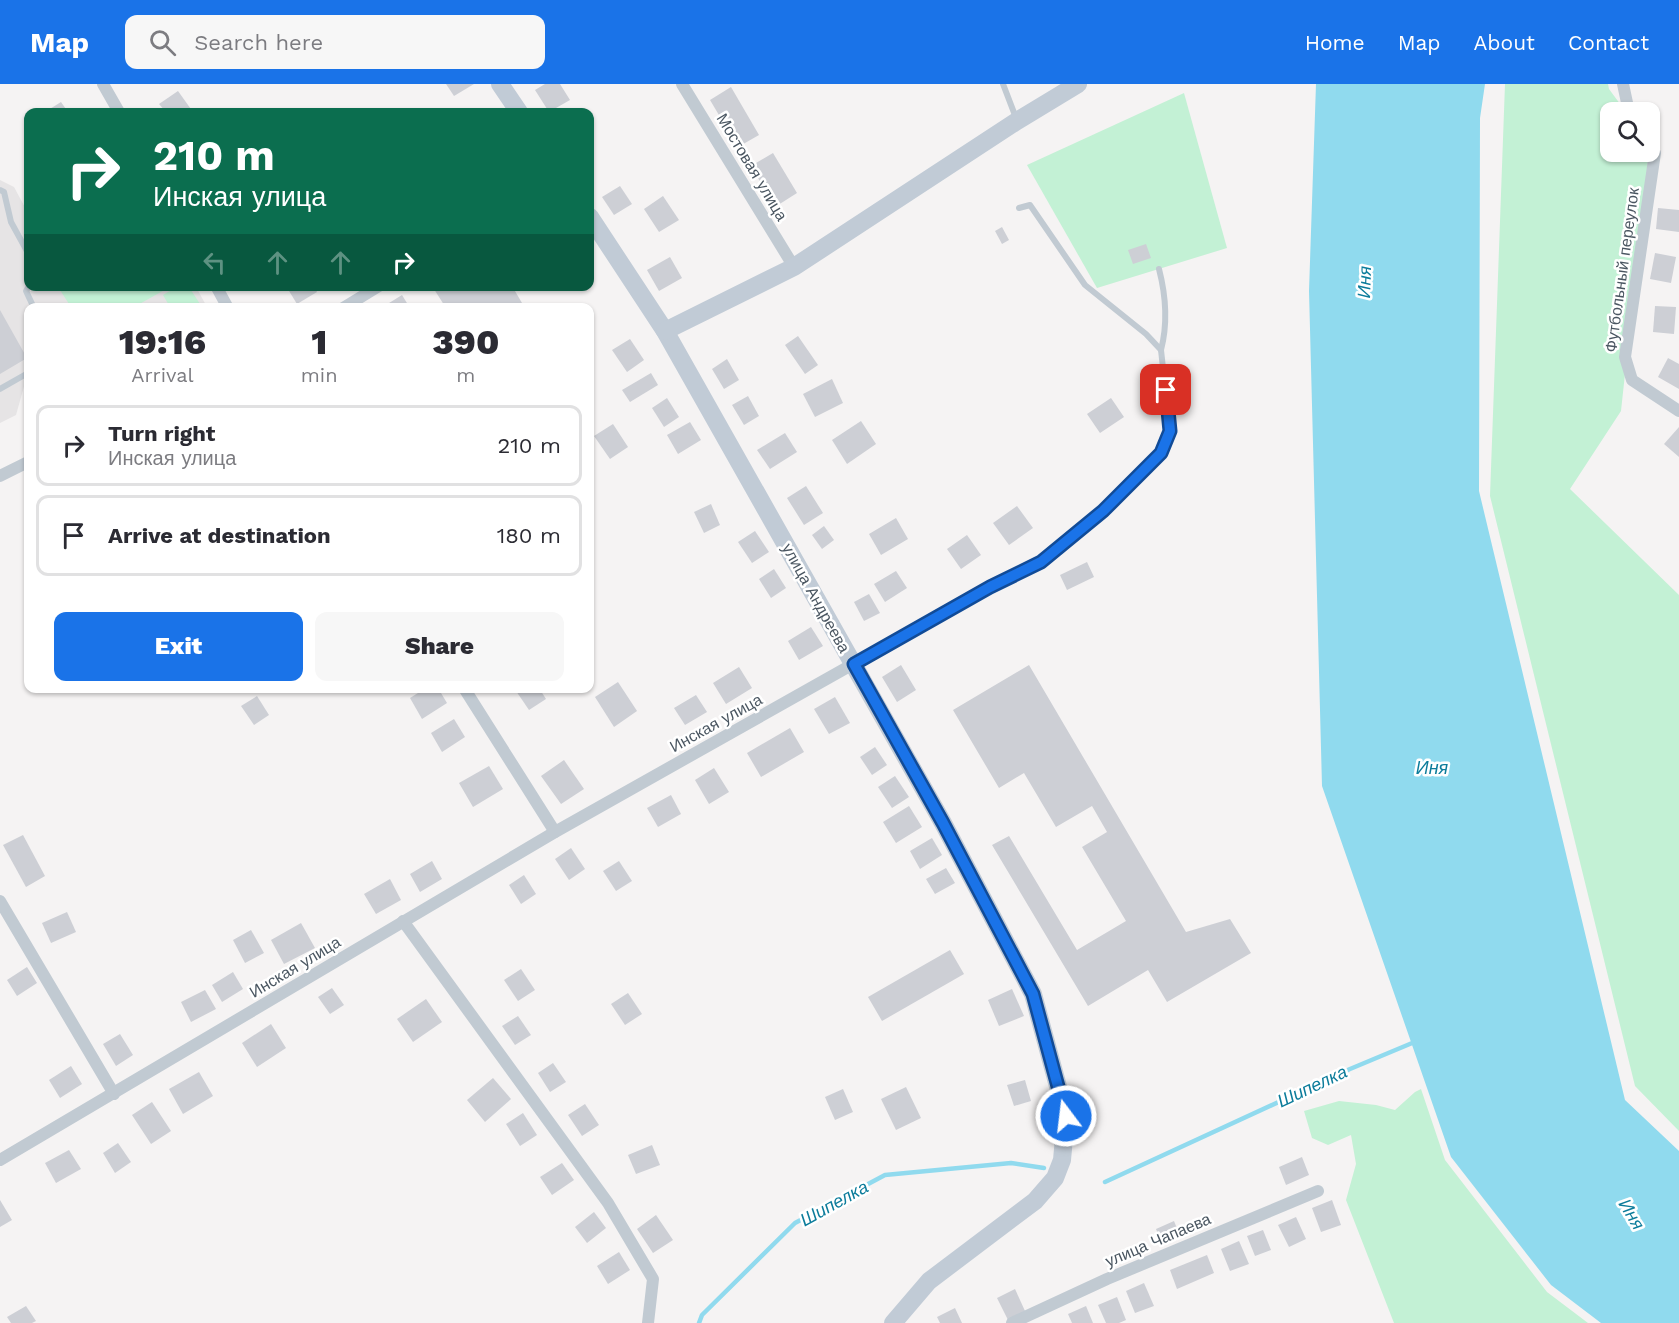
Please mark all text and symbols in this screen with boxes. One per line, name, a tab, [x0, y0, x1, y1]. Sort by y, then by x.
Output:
search box	[125, 15, 545, 69]
text: Map	[30, 26, 89, 59]
icon: search	[146, 26, 179, 59]
text: Search here	[194, 30, 323, 55]
text: Home	[1305, 30, 1365, 55]
text: Map	[1398, 30, 1441, 55]
text: About	[1474, 30, 1535, 55]
text: Contact	[1568, 30, 1649, 55]
map controls	[1600, 102, 1660, 162]
button: search	[1600, 102, 1660, 162]
street label: Мостовая улица	[712, 110, 792, 224]
text: 210 m	[153, 131, 275, 180]
icon: right	[54, 132, 132, 210]
text: Инская улица	[153, 181, 326, 213]
street label: Футбольный переулок	[1601, 186, 1643, 353]
icon: left	[198, 246, 231, 279]
icon: ahead	[261, 246, 294, 279]
icon: ahead	[324, 246, 357, 279]
icon: right	[387, 246, 420, 279]
water label: Иня	[1353, 265, 1375, 299]
text: 19:16	[119, 321, 206, 363]
text: 1	[311, 321, 327, 363]
text: 390	[432, 321, 499, 363]
text: Arrival	[131, 363, 194, 387]
text: min	[301, 363, 338, 387]
text: m	[456, 363, 475, 387]
pin	[1140, 364, 1191, 415]
icon: arrive	[1149, 373, 1182, 406]
text: Turn right	[108, 421, 215, 446]
icon: right	[57, 429, 90, 462]
text: 210 m	[497, 433, 561, 458]
text: Инская улица	[108, 446, 236, 470]
icon: arrive	[57, 519, 90, 552]
text: Arrive at destination	[108, 523, 331, 548]
text: 180 m	[497, 523, 561, 548]
street label: улица Андреева	[778, 540, 854, 656]
button: Exit	[54, 612, 303, 681]
button: Share	[315, 612, 564, 681]
street label: Инская улица	[666, 690, 766, 756]
water label: Иня	[1416, 757, 1449, 778]
street label: Инская улица	[246, 932, 344, 1002]
water label: Шипелка	[1274, 1061, 1350, 1111]
position arrow	[1034, 1084, 1098, 1148]
water label: Шипелка	[796, 1176, 872, 1230]
water label: Иня	[1615, 1195, 1650, 1234]
street label: улица Чапаева	[1102, 1209, 1214, 1271]

